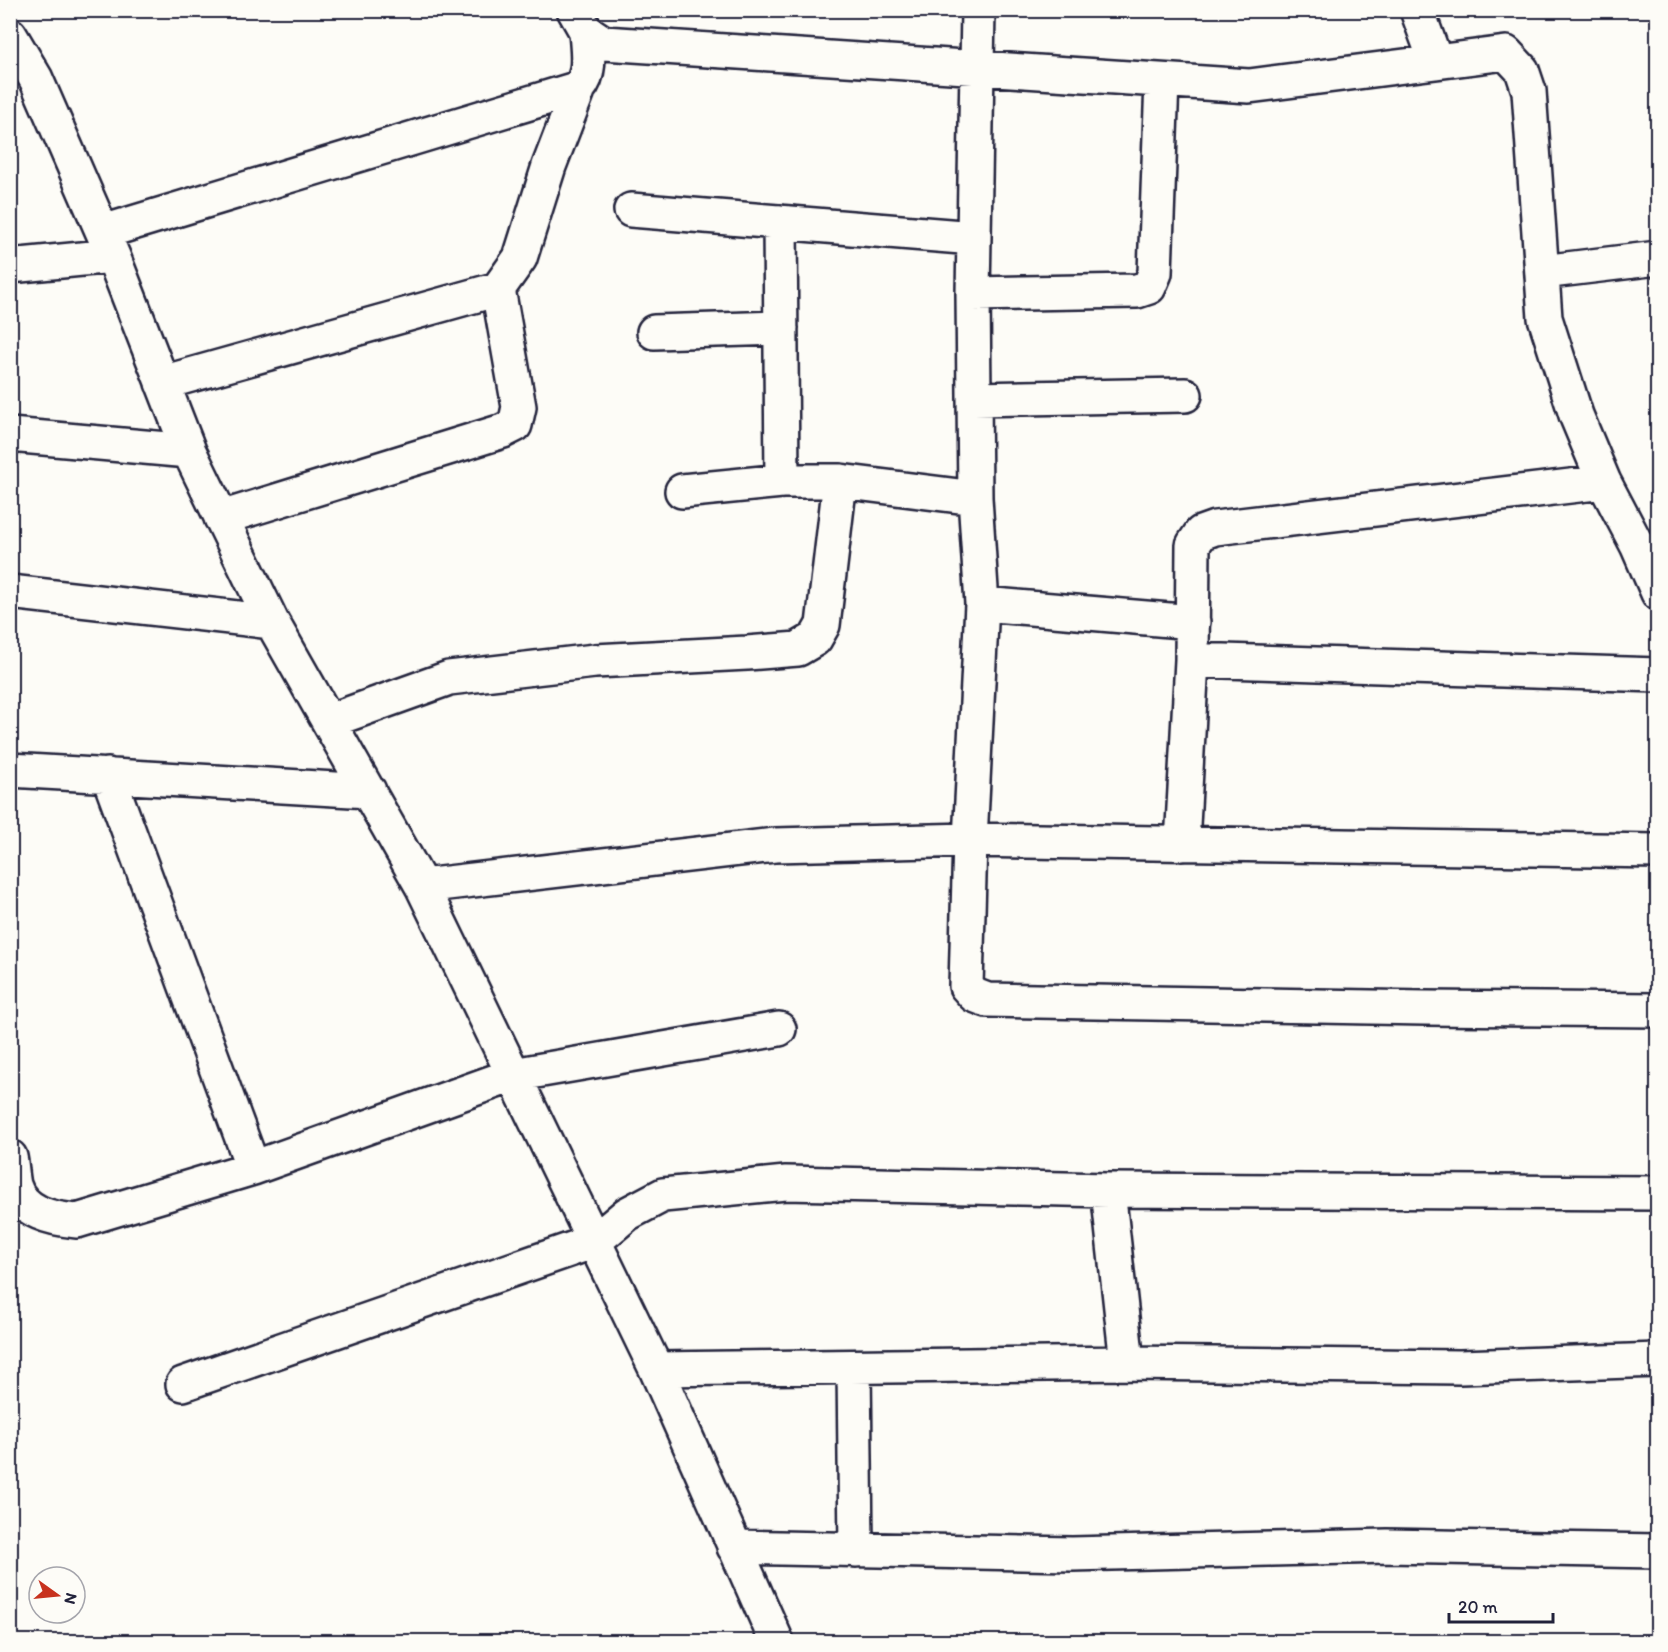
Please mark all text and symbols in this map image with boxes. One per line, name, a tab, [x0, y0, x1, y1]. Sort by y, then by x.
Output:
north arrow	[27, 1565, 87, 1625]
scale bar	[1449, 1586, 1552, 1624]
text: N	[60, 1591, 82, 1606]
text: 20 m	[1458, 1596, 1498, 1618]

